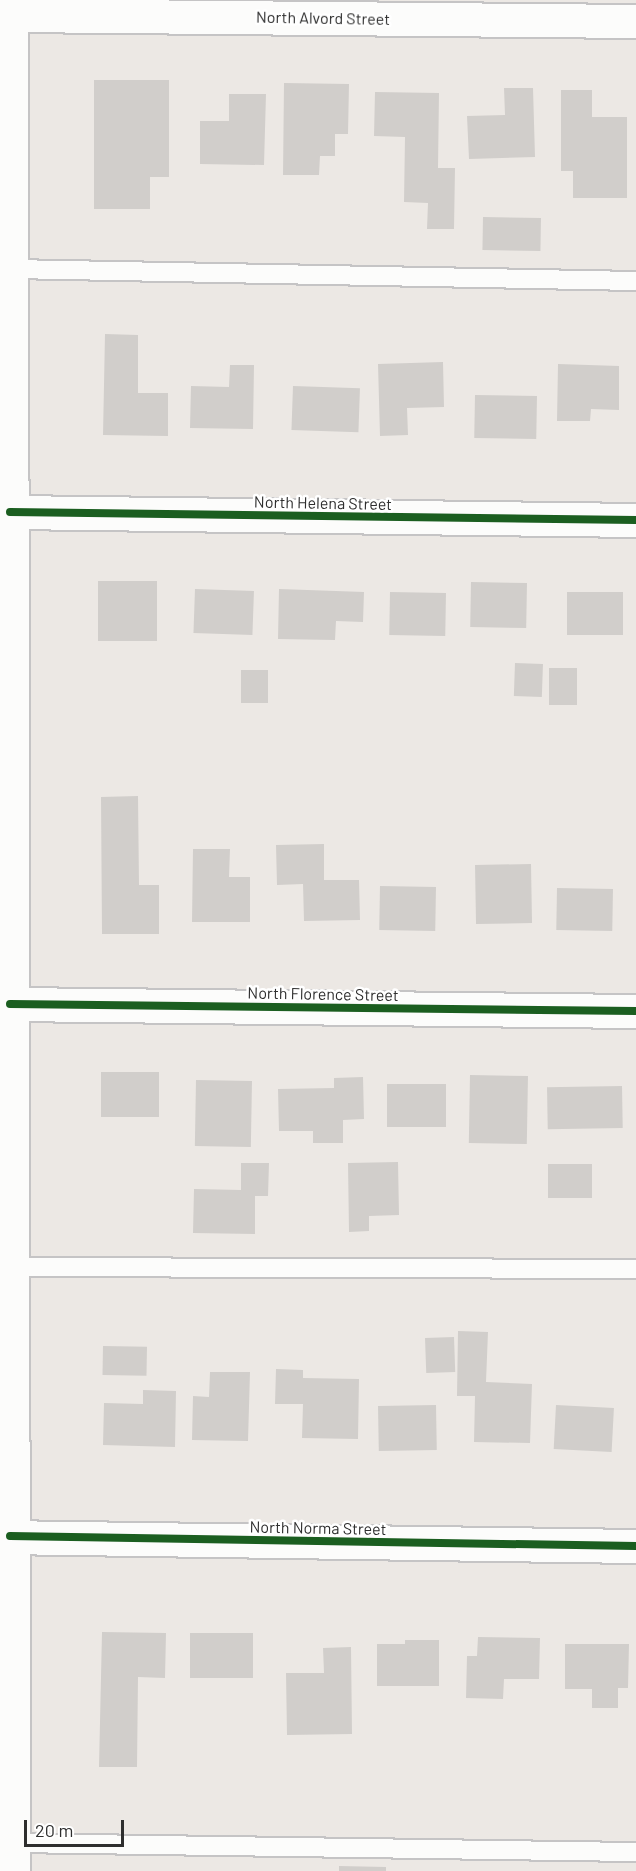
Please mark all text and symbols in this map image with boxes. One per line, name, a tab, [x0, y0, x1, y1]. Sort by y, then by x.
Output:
street label: North Alvord Street	[256, 7, 390, 29]
street label: North Helena Street	[254, 492, 392, 514]
street label: North Florence Street	[247, 983, 399, 1005]
street label: North Norma Street	[249, 1517, 387, 1539]
scale bar	[27, 1808, 128, 1846]
text: 20 m	[35, 1819, 73, 1841]

